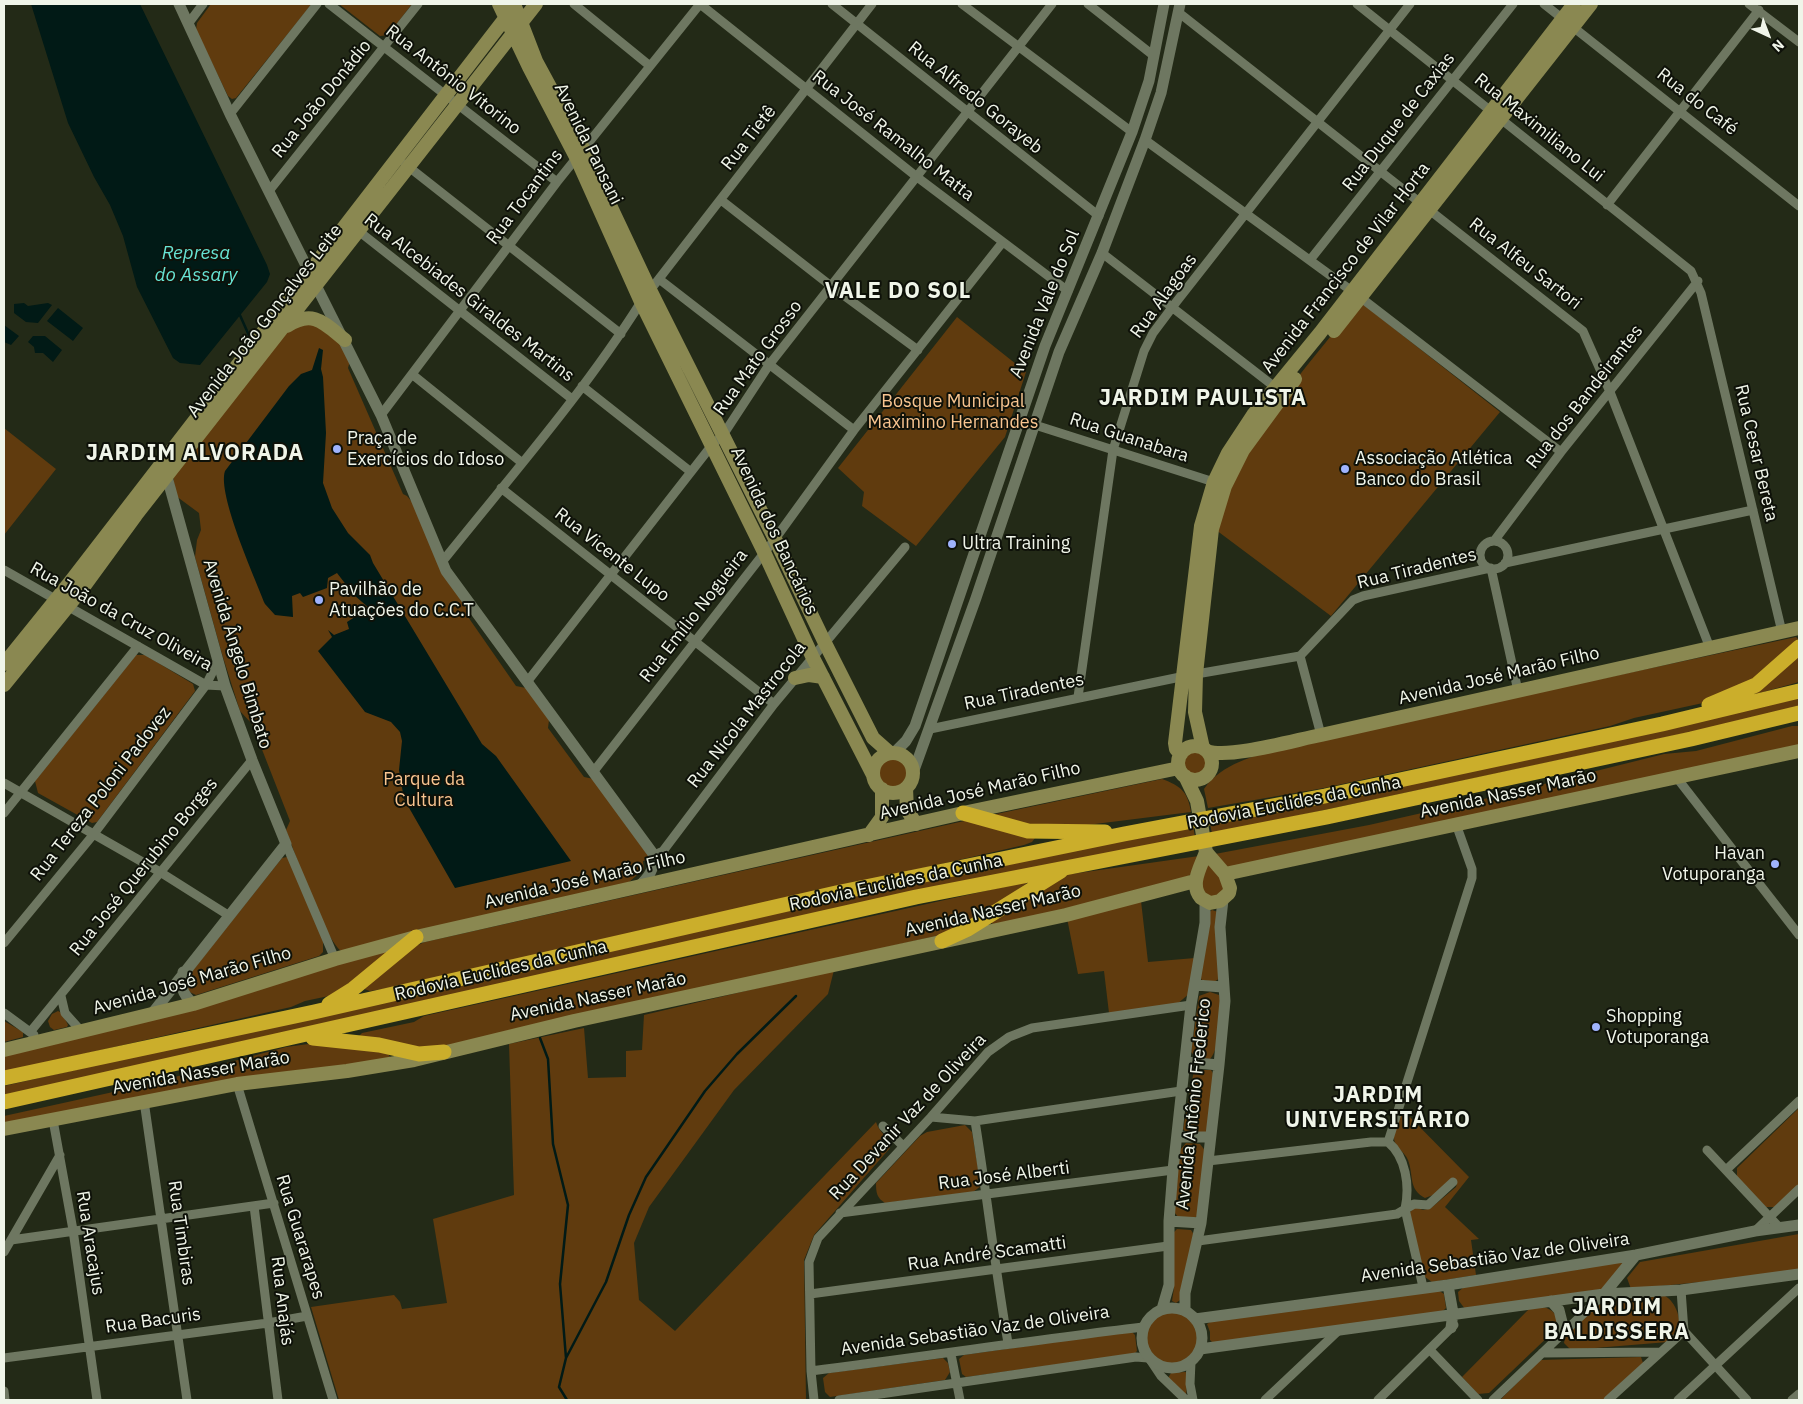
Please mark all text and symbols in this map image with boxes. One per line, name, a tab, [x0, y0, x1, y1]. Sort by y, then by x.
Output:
north arrow	[1743, 10, 1793, 60]
street label: Rua Antônio Vitorino	[381, 20, 525, 140]
street label: Rua João Donádio	[268, 36, 376, 162]
text: N	[1768, 36, 1788, 56]
street label: Rua Alfredo Gorayeb	[903, 37, 1047, 159]
street label: Rua Duque de Caxias	[1338, 48, 1460, 196]
street label: Rua do Café	[1652, 64, 1742, 140]
street label: Rua José Ramalho Matta	[808, 66, 978, 206]
street label: Rua Maximiliano Lui	[1470, 69, 1608, 187]
street label: Avenida Pansani	[549, 80, 627, 208]
street label: Rua Tietê	[717, 101, 781, 175]
street label: Rua Tocantins	[482, 145, 568, 249]
street label: Avenida Francisco de Vilar Horta	[1257, 158, 1435, 378]
street label: Rua Alcebiades Giraldes Martins	[360, 209, 578, 387]
street label: Rua Alfeu Sartori	[1465, 214, 1585, 314]
street label: Avenida João Gonçalves Leite	[183, 220, 347, 422]
street label: Avenida Vale do Sol	[1005, 227, 1085, 381]
water label: Represa do Assary	[154, 243, 238, 287]
street label: Rua Alagoas	[1126, 249, 1202, 343]
district label: VALE DO SOL	[823, 279, 973, 305]
street label: Rua Mato Grosso	[709, 296, 807, 420]
street label: Rua dos Bandeirantes	[1522, 321, 1648, 473]
street label: Rua Cesar Bereta	[1730, 382, 1782, 524]
district label: JARDIM PAULISTA	[1097, 386, 1309, 412]
park label: Bosque Municipal Maximino Hernandes	[868, 391, 1038, 434]
street label: Rua Guanabara	[1067, 409, 1191, 467]
place label: Praça de Exercícios do Idoso	[347, 428, 504, 470]
district label: JARDIM ALVORADA	[84, 441, 306, 467]
marker: Praça de Exercícios do Idoso	[331, 443, 343, 455]
street label: Avenida dos Bancários	[726, 444, 822, 618]
place label: Associação Atlética Banco do Brasil	[1355, 448, 1512, 490]
marker: Associação Atlética Banco do Brasil	[1339, 463, 1351, 475]
street label: Rua Vicente Lupo	[550, 503, 674, 607]
place label: Ultra Training	[962, 533, 1070, 555]
marker: Ultra Training	[946, 538, 958, 550]
street label: Rua Tiradentes	[1355, 544, 1479, 594]
street label: Rua Emílio Nogueira	[635, 545, 753, 687]
street label: Avenida Ângelo Bimbato	[198, 556, 276, 752]
street label: Rua João da Cruz Oliveira	[26, 558, 216, 676]
place label: Pavilhão de Atuações do C.C.T	[329, 579, 474, 622]
marker: Pavilhão de Atuações do C.C.T	[313, 594, 325, 606]
street label: Rua Nicola Mastrocola	[683, 637, 811, 793]
street label: Avenida José Marão Filho	[1396, 642, 1602, 710]
street label: Rua Tiradentes	[962, 669, 1086, 715]
street label: Rua Tereza Poloni Padovez	[26, 703, 176, 885]
street label: Avenida José Marão Filho	[877, 757, 1083, 825]
street label: Avenida Nasser Marão	[1418, 765, 1598, 823]
park label: Parque da Cultura	[383, 769, 465, 812]
street label: Rodovia Euclides da Cunha	[1185, 772, 1403, 834]
street label: Rua José Querubino Borges	[65, 774, 223, 960]
place label: Havan Votuporanga	[1662, 843, 1765, 886]
street label: Avenida José Marão Filho	[482, 846, 688, 914]
street label: Rodovia Euclides da Cunha	[788, 850, 1004, 916]
marker: Havan Votuporanga	[1769, 858, 1781, 870]
street label: Avenida Nasser Marão	[903, 880, 1083, 942]
street label: Rodovia Euclides da Cunha	[393, 936, 609, 1006]
street label: Avenida José Marão Filho	[90, 942, 294, 1020]
street label: Avenida Nasser Marão	[508, 968, 688, 1026]
street label: Avenida Antônio Frederico	[1172, 997, 1216, 1211]
place label: Shopping Votuporanga	[1606, 1006, 1709, 1048]
marker: Shopping Votuporanga	[1590, 1021, 1602, 1033]
street label: Rua Devanir Vaz de Oliveira	[825, 1029, 991, 1205]
street label: Avenida Nasser Marão	[111, 1047, 291, 1099]
district label: JARDIM UNIVERSITÁRIO	[1283, 1083, 1473, 1134]
street label: Rua José Alberti	[937, 1157, 1071, 1195]
street label: Rua Guararapes	[271, 1172, 329, 1302]
street label: Rua Timbiras	[163, 1179, 199, 1287]
street label: Rua Aracajus	[71, 1189, 109, 1297]
street label: Avenida Sebastião Vaz de Oliveira	[1359, 1228, 1631, 1288]
street label: Rua André Scamatti	[906, 1232, 1068, 1276]
street label: Rua Anajás	[266, 1255, 298, 1347]
district label: JARDIM BALDISSERA	[1543, 1295, 1691, 1346]
street label: Avenida Sebastião Vaz de Oliveira	[839, 1301, 1111, 1361]
street label: Rua Bacuris	[104, 1304, 202, 1338]

